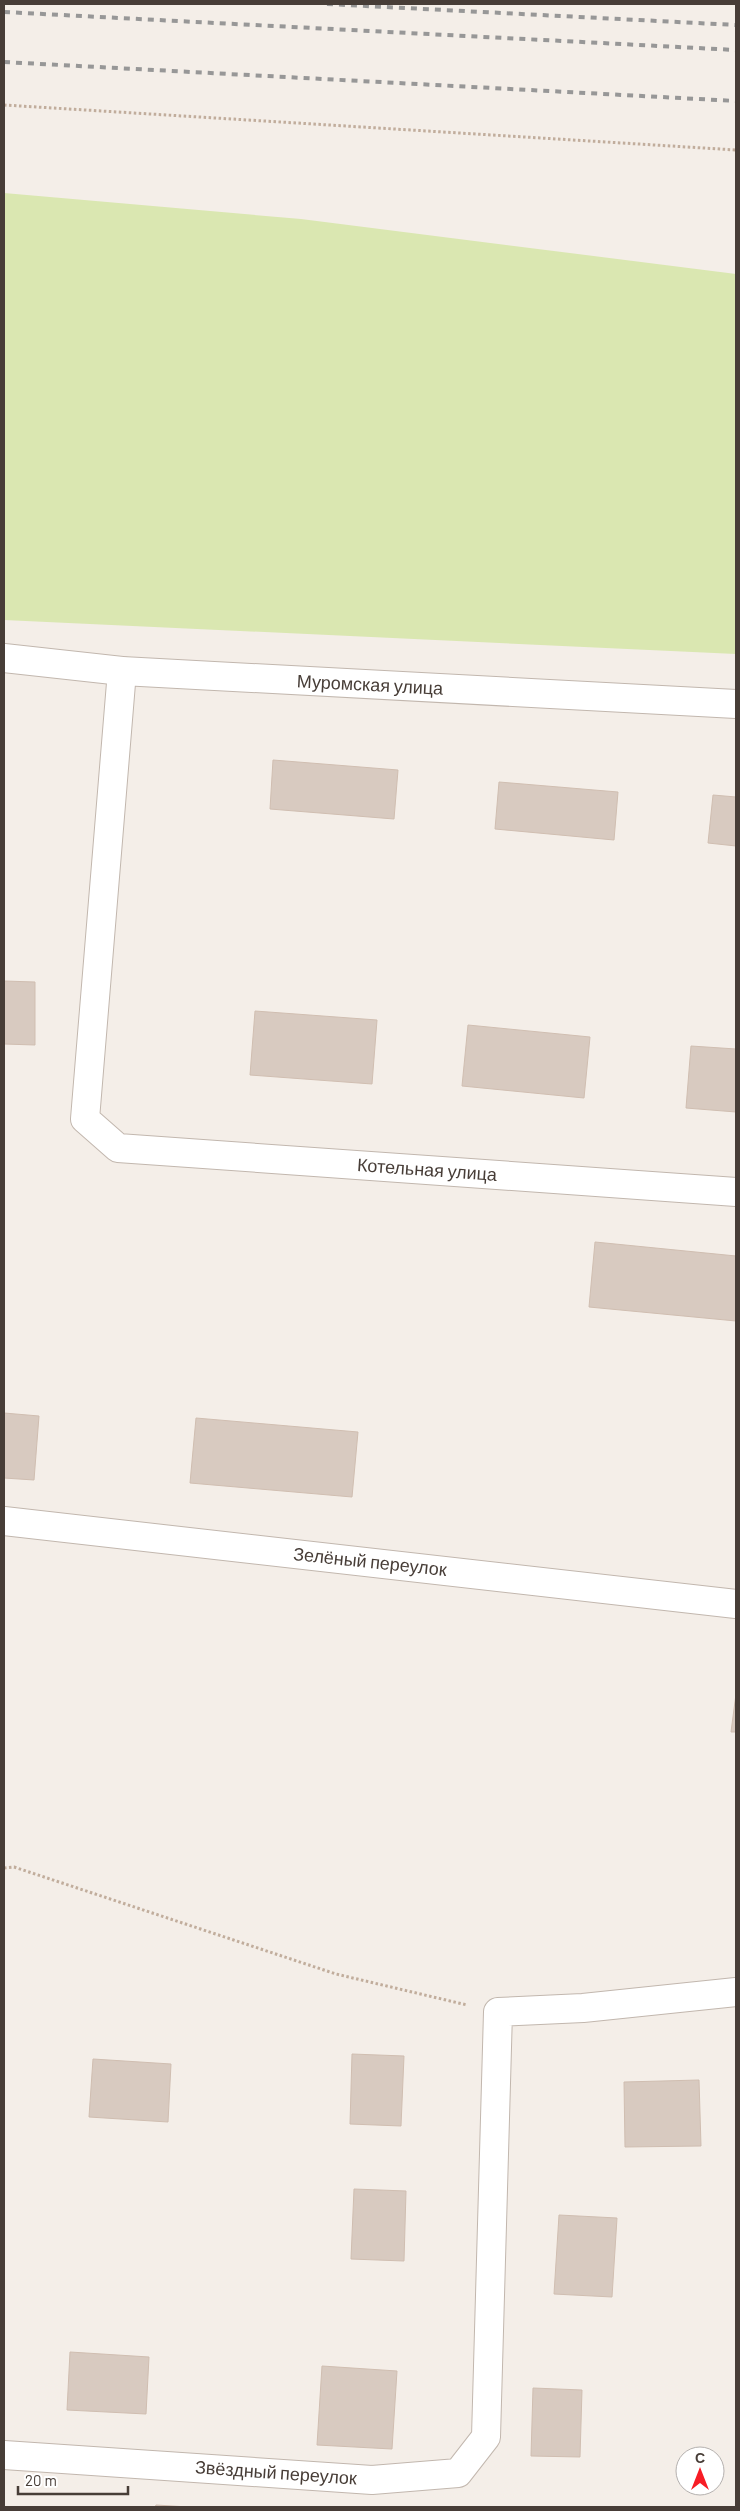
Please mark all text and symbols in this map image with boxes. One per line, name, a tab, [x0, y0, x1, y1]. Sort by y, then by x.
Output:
street label: Муромская улица	[296, 669, 445, 699]
street label: Котельная улица	[356, 1153, 499, 1185]
street label: Зелёный переулок	[292, 1542, 448, 1580]
north arrow	[675, 2446, 725, 2496]
text: С	[695, 2449, 705, 2466]
street label: Звёздный переулок	[194, 2455, 358, 2489]
scale bar	[18, 2464, 128, 2496]
text: 20 m	[25, 2471, 57, 2489]

